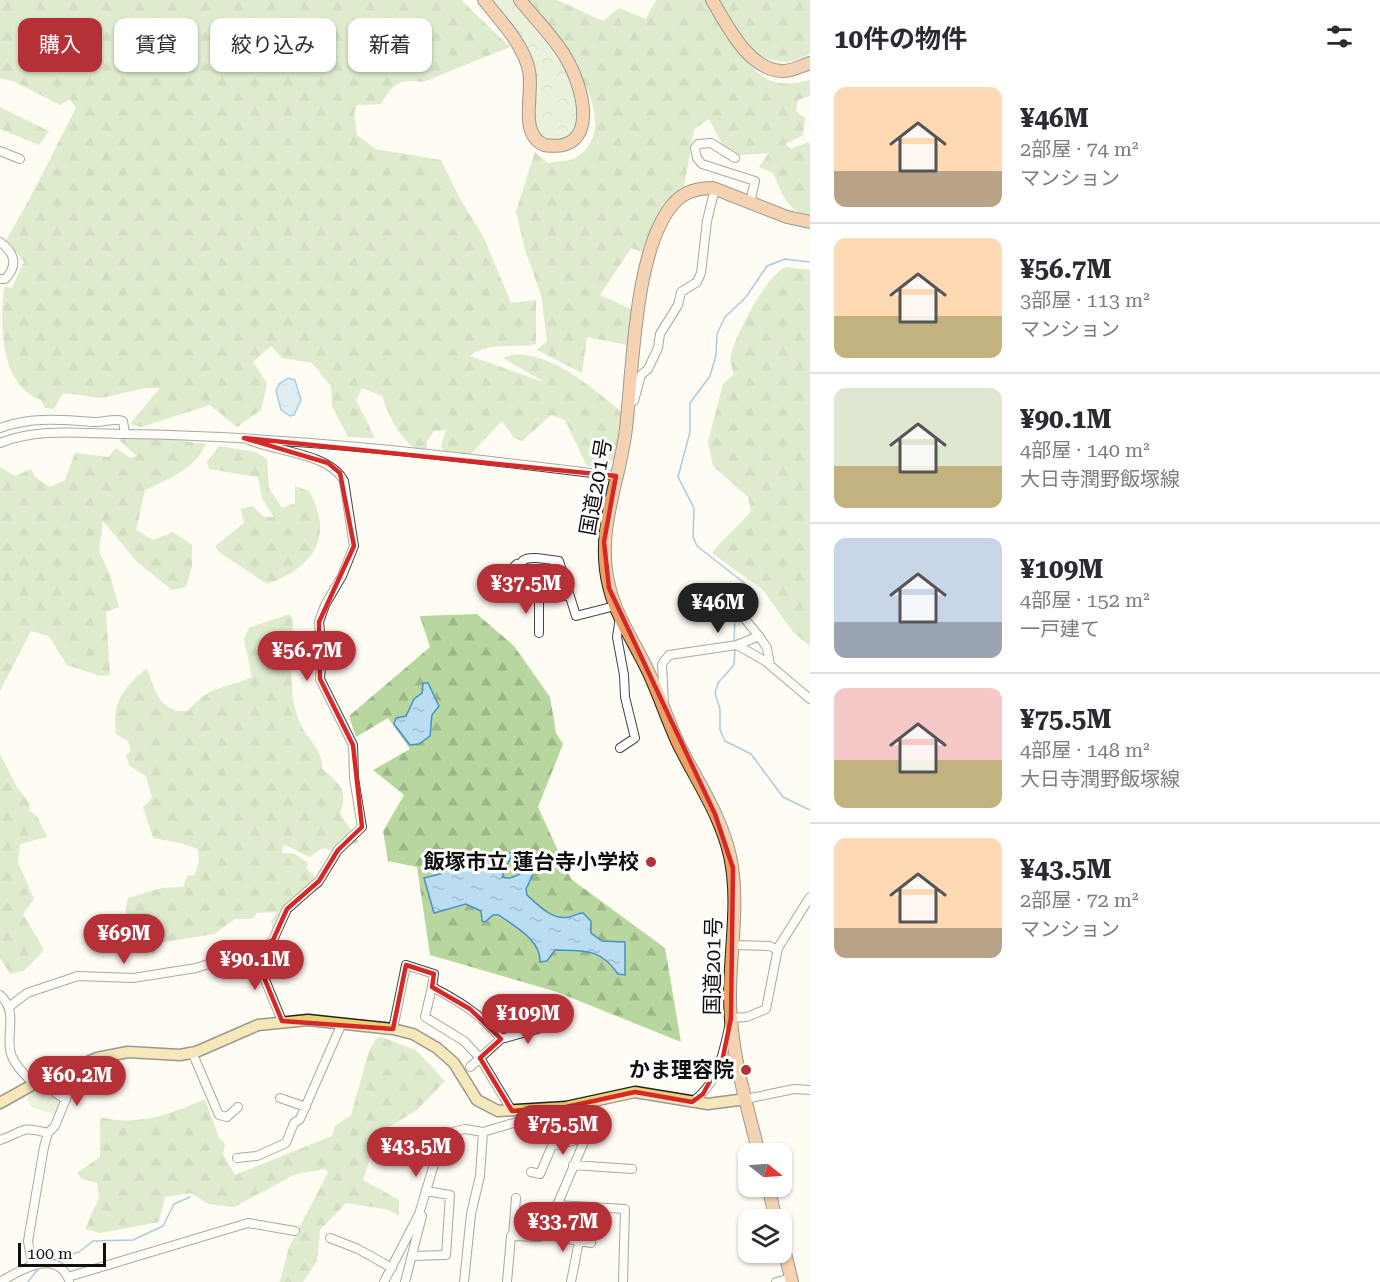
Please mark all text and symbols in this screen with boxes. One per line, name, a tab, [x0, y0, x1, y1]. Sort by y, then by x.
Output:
chip: 購入	[18, 18, 102, 72]
chip: 賃貸	[114, 18, 198, 72]
chip: 絞り込み	[210, 18, 336, 72]
chip: 新着	[348, 18, 432, 72]
icon: filters	[1323, 20, 1356, 53]
text: 10件の物件	[834, 24, 967, 54]
text: ¥46M	[1020, 103, 1089, 133]
icon: home	[882, 111, 954, 183]
text: 2部屋 · 74 m²	[1020, 137, 1139, 161]
text: マンション	[1020, 166, 1120, 190]
text: ¥56.7M	[1020, 254, 1112, 284]
icon: home	[882, 262, 954, 334]
text: 3部屋 · 113 m²	[1020, 288, 1150, 312]
text: マンション	[1020, 317, 1120, 341]
text: ¥90.1M	[1020, 404, 1112, 434]
icon: home	[882, 412, 954, 484]
street label: 国道201号	[576, 437, 616, 537]
text: 4部屋 · 140 m²	[1020, 438, 1150, 462]
text: 大日寺潤野飯塚線	[1020, 467, 1180, 491]
text: ¥109M	[1020, 554, 1103, 584]
icon: home	[882, 562, 954, 634]
pin: ¥37.5M	[477, 564, 575, 615]
text: ¥37.5M	[491, 571, 561, 595]
pin: ¥46M	[682, 583, 754, 634]
text: 4部屋 · 152 m²	[1020, 588, 1150, 612]
text: ¥46M	[692, 590, 744, 614]
text: 一戸建て	[1020, 617, 1100, 641]
pin: ¥56.7M	[258, 631, 356, 682]
text: ¥56.7M	[272, 638, 342, 662]
text: ¥75.5M	[1020, 704, 1112, 734]
icon: home	[882, 712, 954, 784]
text: 4部屋 · 148 m²	[1020, 738, 1150, 762]
text: 大日寺潤野飯塚線	[1020, 767, 1180, 791]
place label: 飯塚市立 蓮台寺小学校	[423, 850, 639, 874]
text: ¥43.5M	[1020, 854, 1112, 884]
marker: 飯塚市立 蓮台寺小学校	[644, 855, 658, 869]
icon: home	[882, 862, 954, 934]
text: 2部屋 · 72 m²	[1020, 888, 1139, 912]
pin: ¥69M	[88, 914, 160, 965]
street label: 国道201号	[700, 917, 726, 1015]
text: マンション	[1020, 917, 1120, 941]
text: ¥69M	[98, 921, 150, 945]
pin: ¥90.1M	[206, 940, 304, 991]
text: ¥90.1M	[220, 947, 290, 971]
pin: ¥109M	[486, 994, 570, 1045]
text: ¥109M	[496, 1001, 560, 1025]
pin: ¥60.2M	[28, 1056, 126, 1107]
place label: かま理容院	[629, 1058, 734, 1082]
text: ¥60.2M	[42, 1063, 112, 1087]
marker: かま理容院	[739, 1063, 753, 1077]
pin: ¥75.5M	[514, 1105, 612, 1156]
text: ¥75.5M	[528, 1112, 598, 1136]
pin: ¥43.5M	[367, 1127, 465, 1178]
text: ¥43.5M	[381, 1134, 451, 1158]
north arrow	[738, 1143, 792, 1197]
map controls	[738, 1143, 792, 1263]
pin: ¥33.7M	[514, 1202, 612, 1253]
text: ¥33.7M	[528, 1209, 598, 1233]
button: layers	[738, 1209, 792, 1263]
scale bar	[18, 1240, 106, 1268]
text: 100 m	[27, 1244, 73, 1263]

